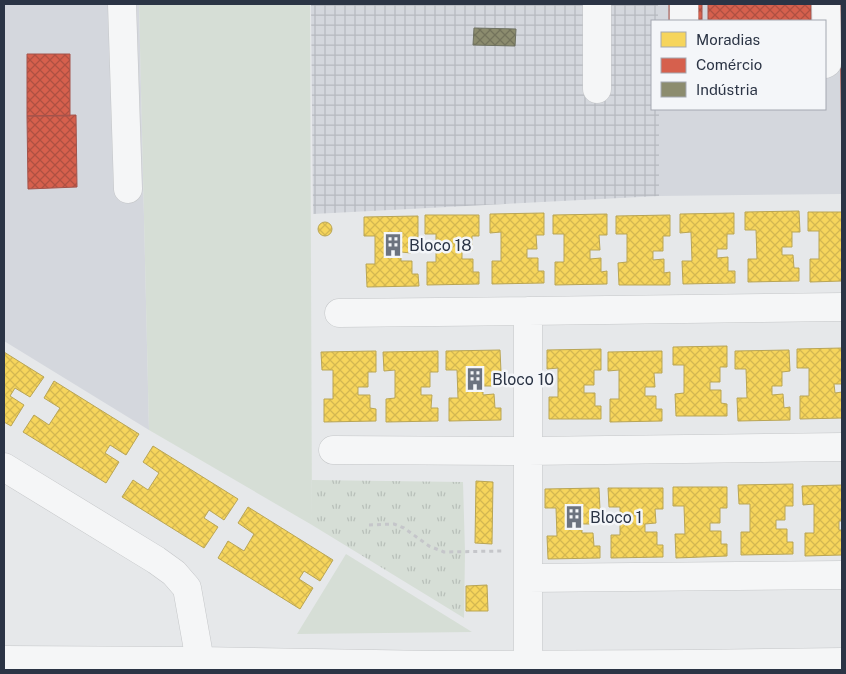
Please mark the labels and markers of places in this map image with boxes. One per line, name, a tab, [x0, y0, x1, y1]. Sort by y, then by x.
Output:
building icon: Bloco 18	[380, 232, 406, 258]
place label: Bloco 18	[409, 236, 472, 255]
building icon: Bloco 10	[462, 366, 488, 392]
place label: Bloco 10	[492, 370, 554, 389]
building icon: Bloco 1	[561, 504, 587, 530]
place label: Bloco 1	[590, 508, 642, 527]

